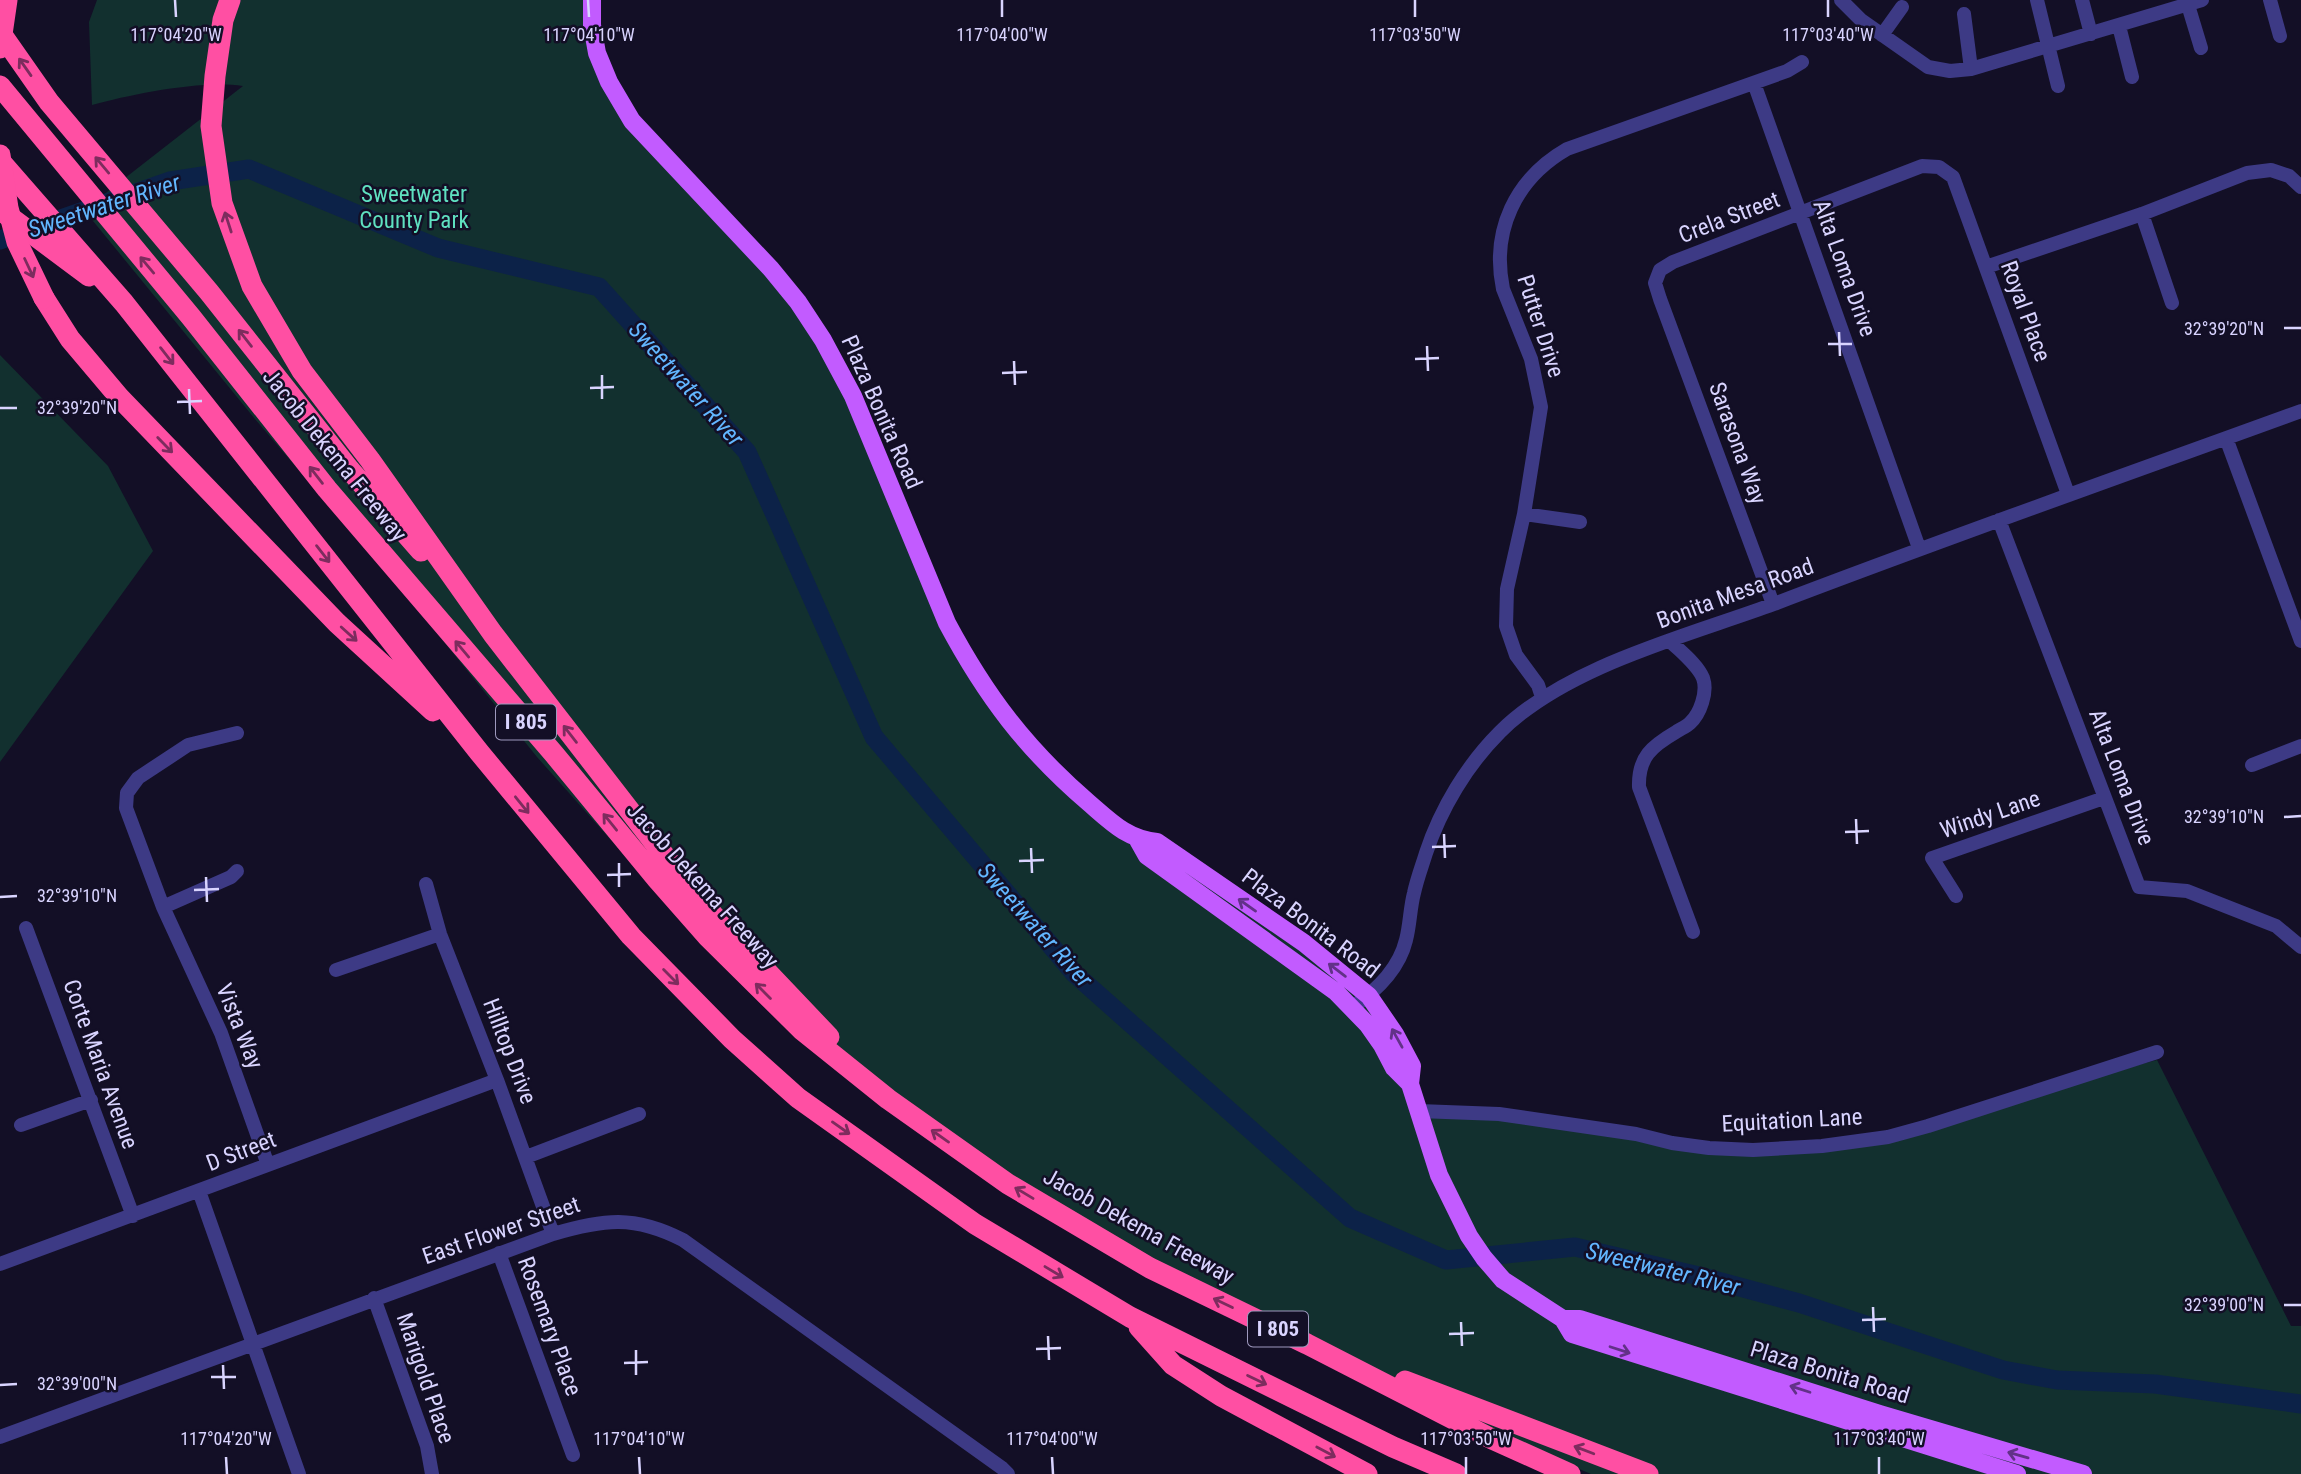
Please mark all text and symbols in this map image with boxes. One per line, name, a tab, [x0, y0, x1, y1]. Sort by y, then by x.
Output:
text: 117°04'20"W	[130, 24, 222, 45]
text: 117°04'10"W	[543, 24, 635, 45]
text: 117°04'00"W	[956, 24, 1048, 45]
text: 117°03'50"W	[1369, 24, 1461, 45]
text: 117°03'40"W	[1782, 24, 1874, 45]
one-way arrow	[18, 58, 32, 77]
one-way arrow	[94, 156, 110, 174]
water label: Sweetwater River	[25, 168, 184, 244]
park label: Sweetwater County Park	[359, 181, 469, 234]
street label: Crela Street	[1675, 186, 1784, 249]
street label: Alta Loma Drive	[1807, 196, 1882, 340]
one-way arrow	[221, 212, 233, 234]
one-way arrow	[139, 256, 155, 274]
one-way arrow	[23, 257, 36, 279]
street label: Royal Place	[1995, 257, 2056, 365]
street label: Putter Drive	[1511, 271, 1570, 381]
water label: Sweetwater River	[623, 316, 750, 453]
text: 32°39'20"N	[2184, 318, 2264, 339]
one-way arrow	[238, 329, 253, 347]
street label: Plaza Bonita Road	[836, 331, 927, 493]
one-way arrow	[159, 347, 174, 365]
street label: Jacob Dekema Freeway	[257, 364, 413, 547]
street label: Sarasona Way	[1703, 379, 1772, 508]
text: 32°39'20"N	[37, 397, 117, 418]
one-way arrow	[156, 436, 173, 453]
one-way arrow	[308, 467, 323, 485]
one-way arrow	[315, 545, 330, 563]
street label: Bonita Mesa Road	[1653, 553, 1817, 634]
one-way arrow	[339, 626, 357, 642]
one-way arrow	[454, 641, 470, 659]
road number: I 805	[496, 704, 556, 740]
street label: Alta Loma Drive	[2083, 705, 2160, 849]
one-way arrow	[563, 725, 578, 744]
street label: Windy Lane	[1937, 785, 2044, 844]
one-way arrow	[514, 796, 530, 814]
street label: Jacob Dekema Freeway	[621, 797, 784, 974]
text: 32°39'10"N	[2184, 806, 2264, 827]
one-way arrow	[602, 814, 618, 832]
water label: Sweetwater River	[972, 857, 1099, 994]
street label: Plaza Bonita Road	[1237, 863, 1385, 984]
text: 32°39'10"N	[37, 885, 117, 906]
one-way arrow	[1238, 898, 1258, 912]
one-way arrow	[1328, 962, 1346, 977]
one-way arrow	[663, 968, 680, 985]
street label: Corte Maria Avenue	[57, 976, 144, 1153]
street label: Vista Way	[210, 980, 269, 1073]
one-way arrow	[754, 982, 771, 999]
street label: Hilltop Drive	[477, 995, 542, 1108]
one-way arrow	[1390, 1028, 1403, 1049]
street label: Equitation Lane	[1721, 1103, 1863, 1138]
one-way arrow	[831, 1121, 850, 1135]
street label: D Street	[203, 1126, 280, 1177]
one-way arrow	[931, 1129, 950, 1143]
street label: Jacob Dekema Freeway	[1039, 1163, 1239, 1290]
one-way arrow	[1015, 1186, 1035, 1200]
street label: East Flower Street	[419, 1191, 583, 1270]
water label: Sweetwater River	[1583, 1236, 1744, 1302]
street label: Rosemary Place	[512, 1253, 587, 1399]
one-way arrow	[1044, 1265, 1064, 1279]
text: 32°39'00"N	[2184, 1294, 2264, 1315]
one-way arrow	[1213, 1296, 1234, 1309]
street label: Marigold Place	[391, 1309, 460, 1447]
road number: I 805	[1248, 1312, 1308, 1346]
street label: Plaza Bonita Road	[1747, 1335, 1913, 1410]
one-way arrow	[1609, 1345, 1631, 1357]
text: 32°39'00"N	[37, 1373, 117, 1394]
one-way arrow	[1246, 1374, 1267, 1388]
one-way arrow	[1789, 1381, 1811, 1394]
text: 117°04'20"W	[180, 1428, 272, 1449]
text: 117°04'10"W	[593, 1428, 685, 1449]
text: 117°04'00"W	[1006, 1428, 1098, 1449]
text: 117°03'50"W	[1420, 1428, 1512, 1449]
text: 117°03'40"W	[1833, 1428, 1925, 1449]
one-way arrow	[1574, 1442, 1596, 1455]
one-way arrow	[1315, 1445, 1335, 1459]
one-way arrow	[2007, 1447, 2029, 1460]

